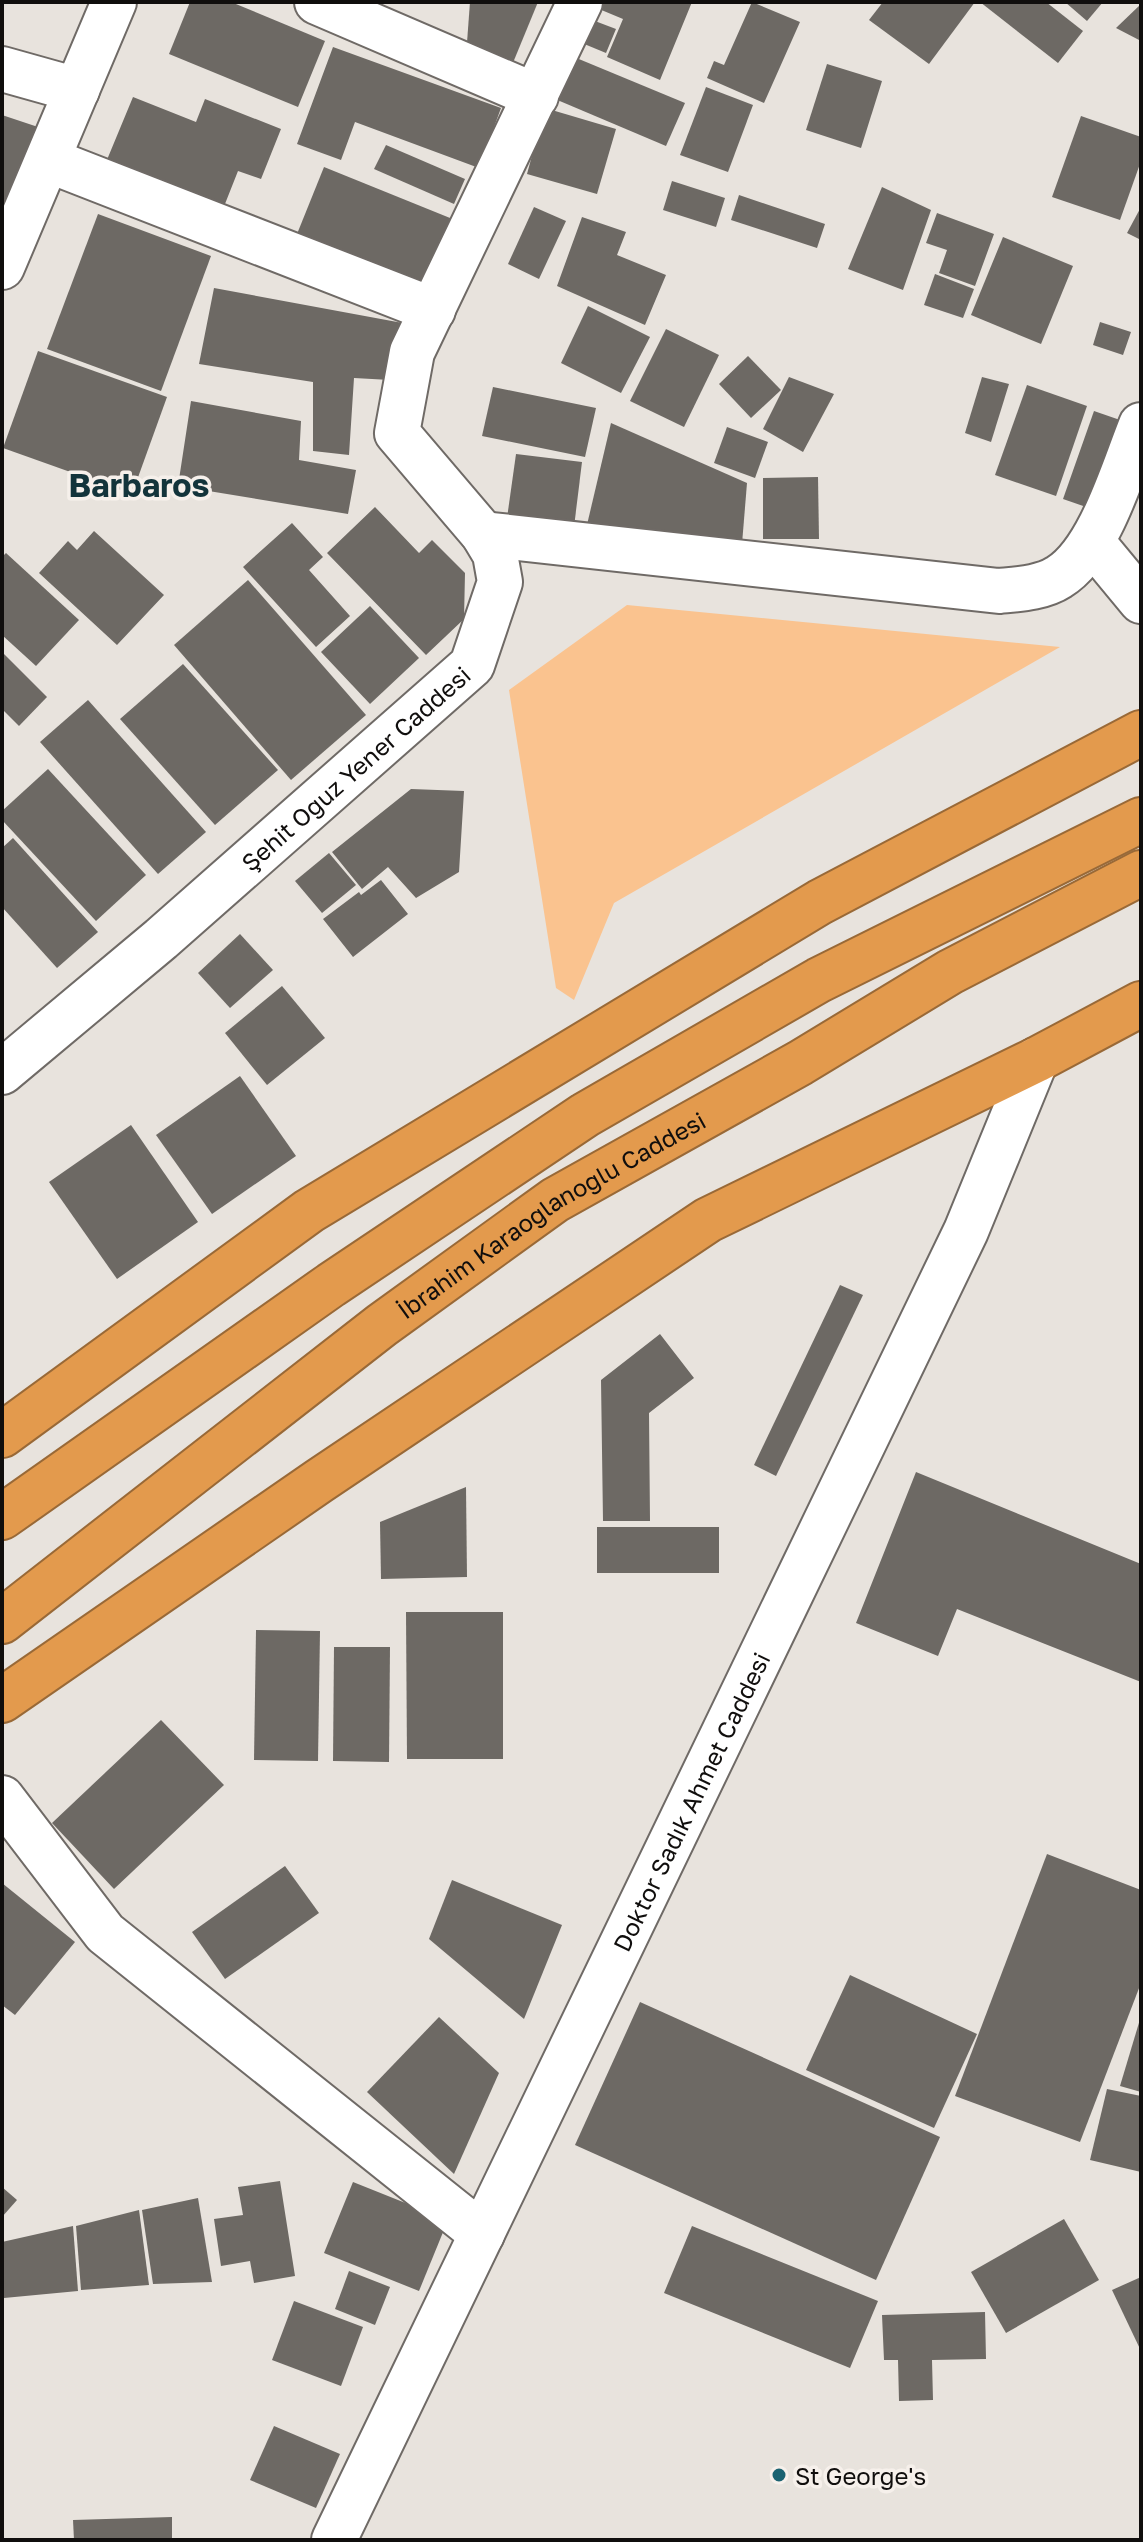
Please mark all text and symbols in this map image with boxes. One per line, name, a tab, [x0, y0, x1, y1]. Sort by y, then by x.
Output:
district label: Barbaros	[69, 466, 209, 504]
street label: Şehit Oğuz Yener Caddesi	[235, 659, 476, 876]
street label: İbrahim Karaoğlanoğlu Caddesi	[391, 1105, 710, 1324]
street label: Doktor Sadık Ahmet Caddesi	[606, 1647, 775, 1956]
place label: St George's	[795, 2461, 926, 2490]
marker: St George's	[770, 2466, 788, 2484]

